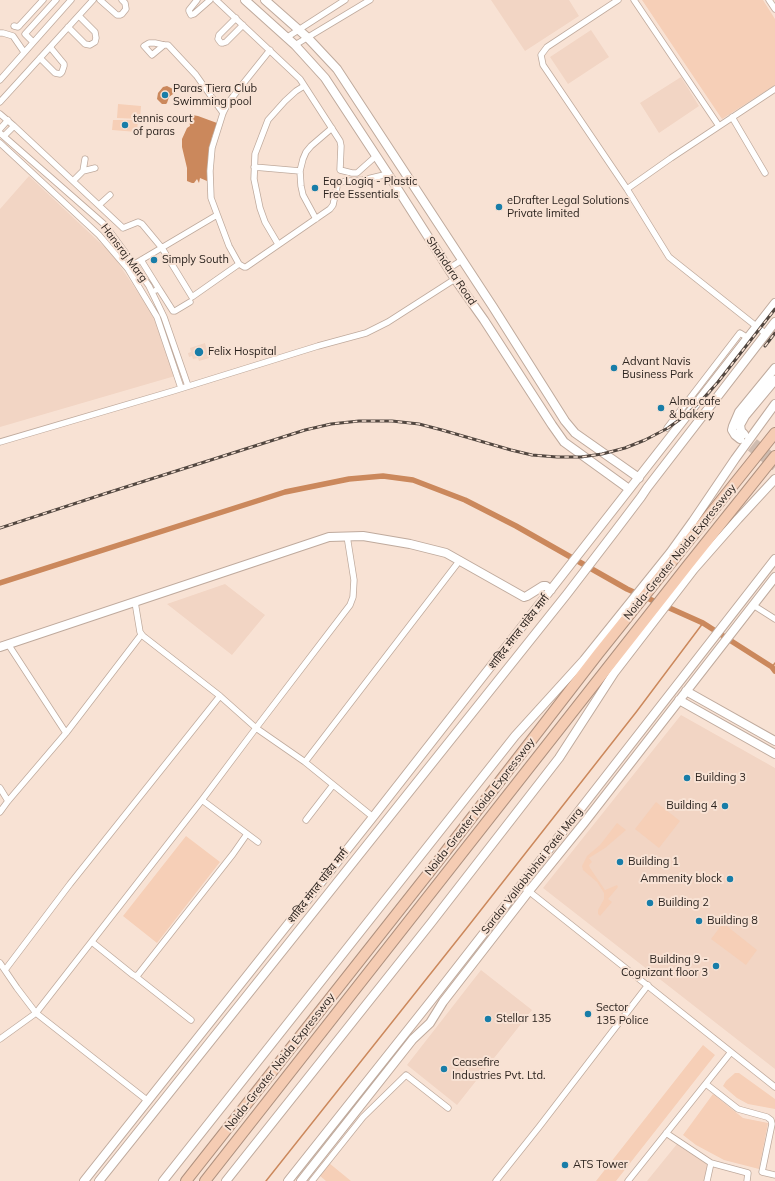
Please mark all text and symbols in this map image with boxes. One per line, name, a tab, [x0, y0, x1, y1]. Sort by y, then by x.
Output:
place label: Paras Tiera Club Swimming pool	[173, 82, 257, 108]
marker: Paras Tiera Club Swimming pool	[160, 90, 170, 100]
place label: tennis court of paras	[133, 112, 193, 138]
marker: tennis court of paras	[120, 120, 130, 130]
place label: Eqo Logiq - Plastic Free Essentials	[323, 175, 417, 201]
marker: Eqo Logiq - Plastic Free Essentials	[310, 183, 320, 193]
place label: eDrafter Legal Solutions Private limited	[507, 194, 629, 220]
marker: eDrafter Legal Solutions Private limited	[494, 202, 504, 212]
street label: Hansraj Marg	[98, 221, 150, 285]
street label: Shahdara Road	[423, 234, 479, 308]
place label: Simply South	[162, 253, 229, 267]
marker: Simply South	[149, 255, 159, 265]
place label: Felix Hospital	[208, 345, 276, 359]
marker: Felix Hospital	[193, 346, 205, 358]
place label: Advant Navis Business Park	[622, 355, 693, 381]
marker: Advant Navis Business Park	[609, 363, 619, 373]
place label: Alma cafe & bakery	[669, 395, 720, 421]
marker: Alma cafe & bakery	[656, 403, 666, 413]
street label: Noida-Greater Noida Expressway	[621, 481, 739, 623]
street label: शाहिद मंगल पांडेय मार्ग	[486, 592, 552, 672]
street label: Noida-Greater Noida Expressway	[422, 736, 538, 878]
place label: Building 3	[695, 771, 746, 785]
marker: Building 3	[682, 773, 692, 783]
place label: Building 4	[666, 799, 717, 813]
marker: Building 4	[720, 801, 730, 811]
street label: Sardar Vallabhbhai Patel Marg	[479, 805, 585, 937]
street label: शाहिद मंगल पांडेय मार्ग	[285, 846, 351, 926]
place label: Building 1	[628, 855, 679, 869]
marker: Building 1	[615, 857, 625, 867]
place label: Ammenity block	[640, 872, 722, 886]
marker: Ammenity block	[725, 874, 735, 884]
place label: Building 2	[658, 896, 709, 910]
marker: Building 2	[645, 898, 655, 908]
place label: Building 8	[707, 914, 758, 928]
marker: Building 8	[694, 916, 704, 926]
place label: Building 9 - Cognizant floor 3	[621, 953, 708, 979]
marker: Building 9 - Cognizant floor 3	[711, 961, 721, 971]
street label: Noida-Greater Noida Expressway	[222, 991, 338, 1133]
place label: Sector 135 Police	[596, 1001, 648, 1027]
marker: Sector 135 Police	[583, 1009, 593, 1019]
place label: Stellar 135	[496, 1012, 551, 1026]
marker: Stellar 135	[483, 1014, 493, 1024]
place label: Ceasefire Industries Pvt. Ltd.	[452, 1056, 546, 1082]
marker: Ceasefire Industries Pvt. Ltd.	[439, 1064, 449, 1074]
place label: ATS Tower	[573, 1158, 628, 1172]
marker: ATS Tower	[560, 1160, 570, 1170]

